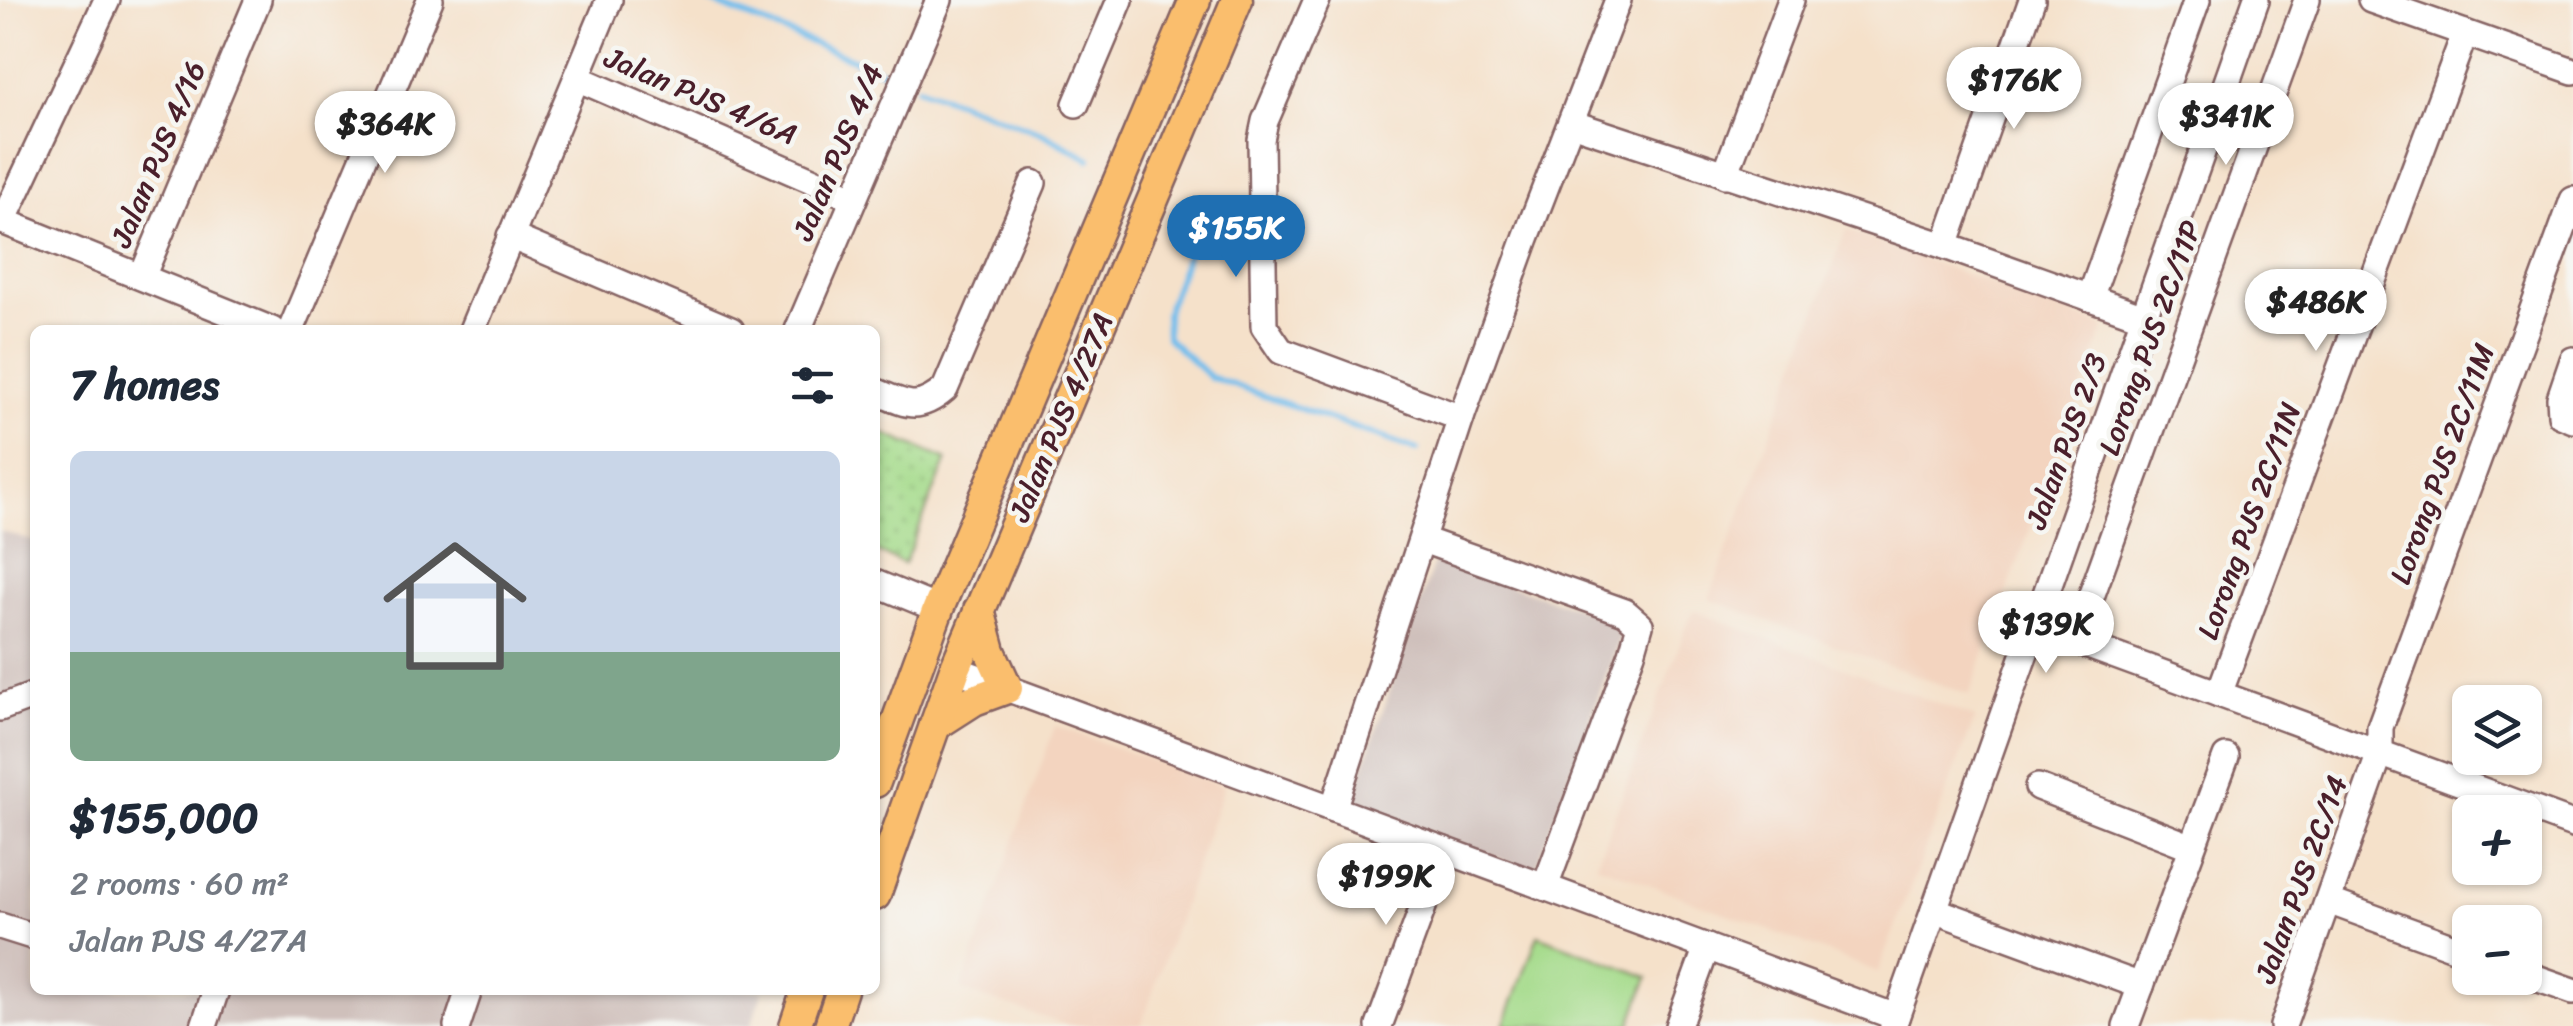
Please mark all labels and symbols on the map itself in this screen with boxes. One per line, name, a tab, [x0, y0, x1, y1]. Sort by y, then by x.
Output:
street label: Jalan PJS 4/6A	[595, 31, 806, 161]
pin: $176K	[1944, 47, 2084, 132]
street label: Jalan PJS 4/16	[94, 52, 222, 257]
street label: Jalan PJS 4/4	[776, 55, 899, 250]
pin: $341K	[2156, 83, 2296, 168]
pin: $364K	[315, 91, 455, 176]
pin: $155K	[1166, 195, 1306, 280]
street label: Lorong PJS 2C/11P	[2082, 213, 2218, 463]
pin: $486K	[2246, 269, 2386, 354]
street label: Jalan PJS 4/27A	[992, 304, 1129, 531]
street label: Lorong PJS 2C/11M	[2373, 335, 2511, 592]
street label: Jalan PJS 2/3	[2009, 345, 2123, 537]
street label: Lorong PJS 2C/11N	[2181, 394, 2317, 647]
pin: $139K	[1976, 591, 2116, 676]
street label: Jalan PJS 2C/14	[2238, 768, 2364, 991]
pin: $199K	[1316, 843, 1456, 928]

